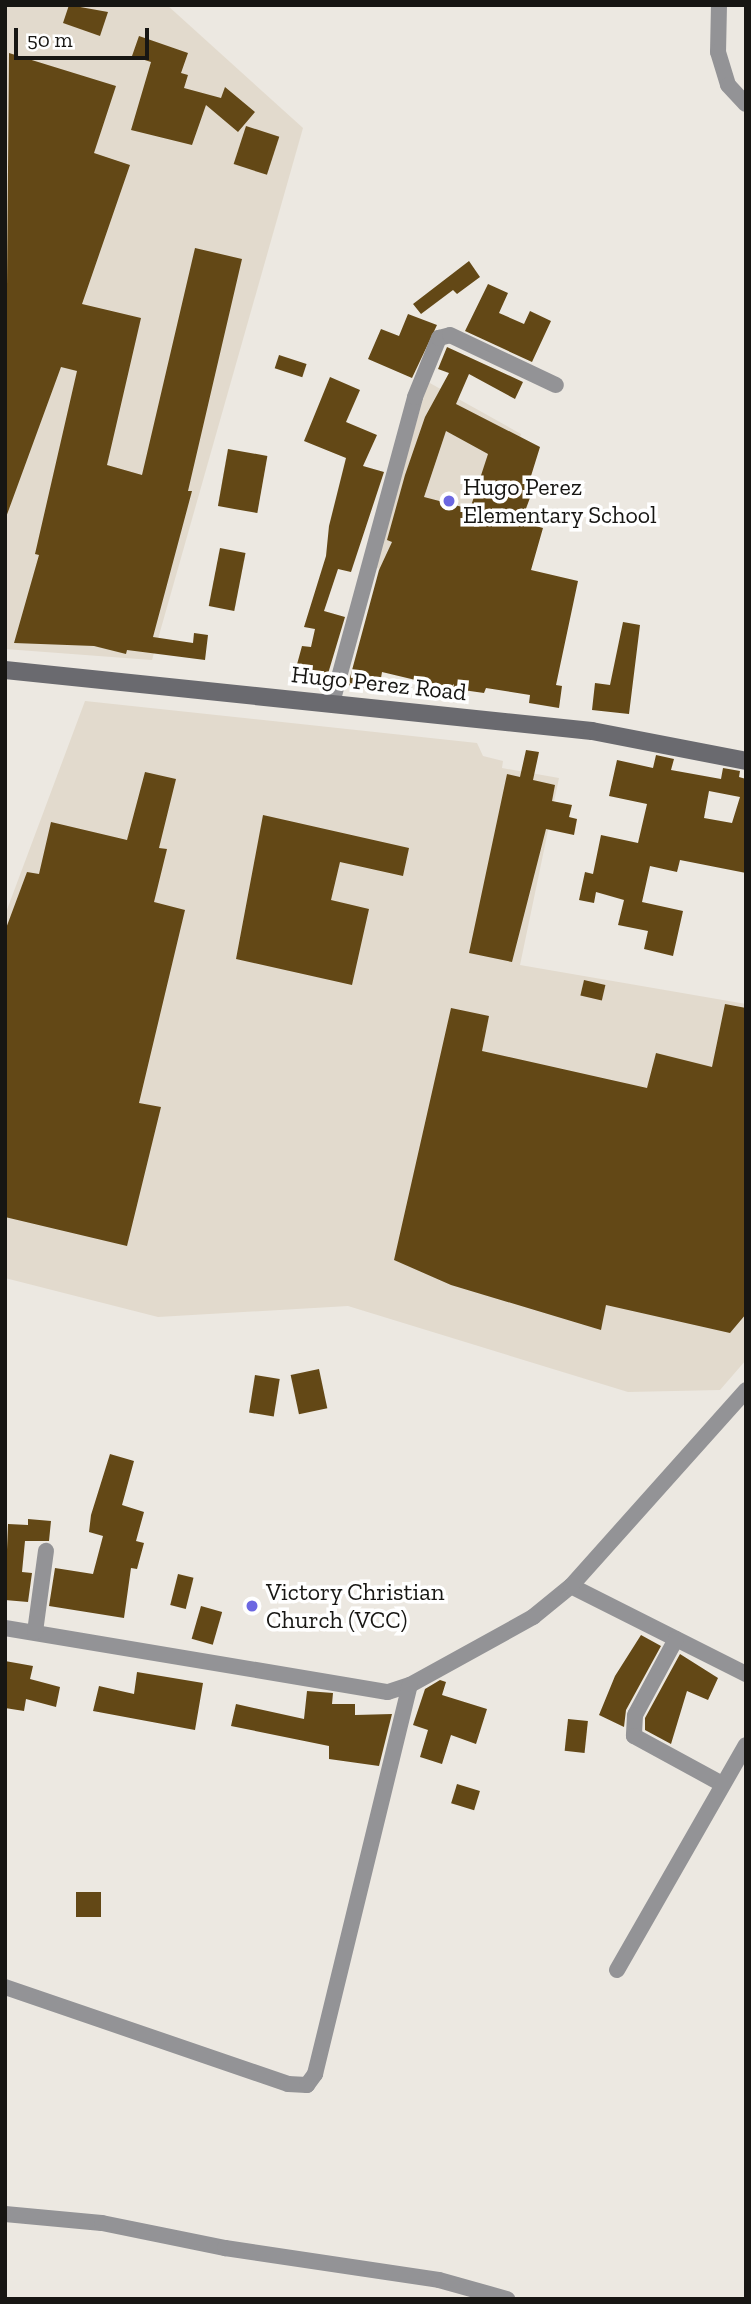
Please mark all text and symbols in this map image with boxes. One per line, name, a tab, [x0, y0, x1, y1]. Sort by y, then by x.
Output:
scale bar	[18, 14, 152, 58]
text: 50 m	[27, 27, 73, 52]
place label: Hugo Perez Elementary School	[463, 473, 657, 529]
marker: Hugo Perez Elementary School	[441, 493, 457, 509]
street label: Hugo Perez Road	[290, 659, 468, 707]
place label: Victory Christian Church (VCC)	[266, 1578, 445, 1634]
marker: Victory Christian Church (VCC)	[244, 1598, 260, 1614]

